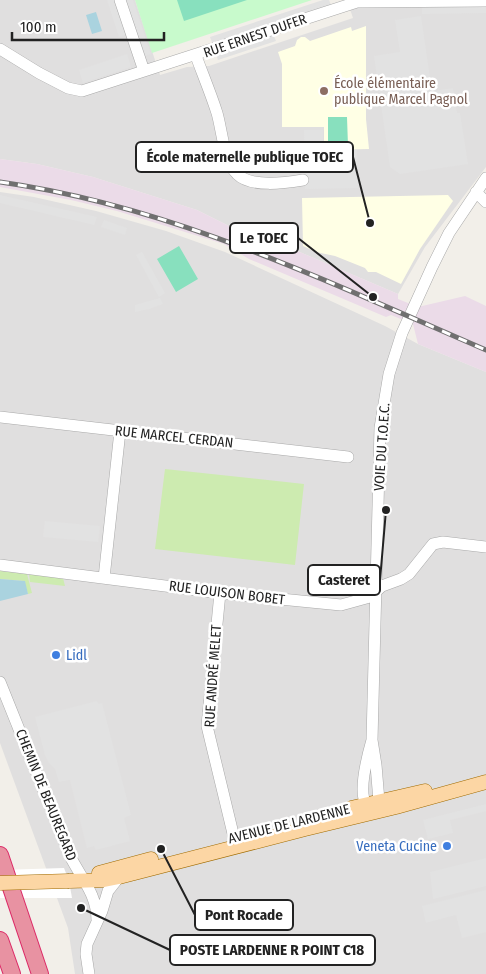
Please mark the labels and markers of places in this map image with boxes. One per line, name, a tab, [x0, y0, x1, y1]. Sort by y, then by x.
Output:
place label: École élémentaire publique Marcel Pagnol	[334, 74, 468, 108]
marker: École élémentaire publique Marcel Pagnol	[318, 85, 330, 97]
callout: École maternelle publique TOEC	[136, 142, 353, 172]
callout: Le TOEC	[230, 223, 298, 253]
callout: Casteret	[308, 565, 380, 595]
place label: Lidl	[66, 647, 87, 664]
marker: Lidl	[50, 649, 62, 661]
place label: Veneta Cucine	[356, 838, 437, 855]
marker: Veneta Cucine	[441, 840, 453, 852]
callout: Pont Rocade	[195, 900, 293, 930]
callout: POSTE LARDENNE R POINT C18	[170, 935, 375, 965]

